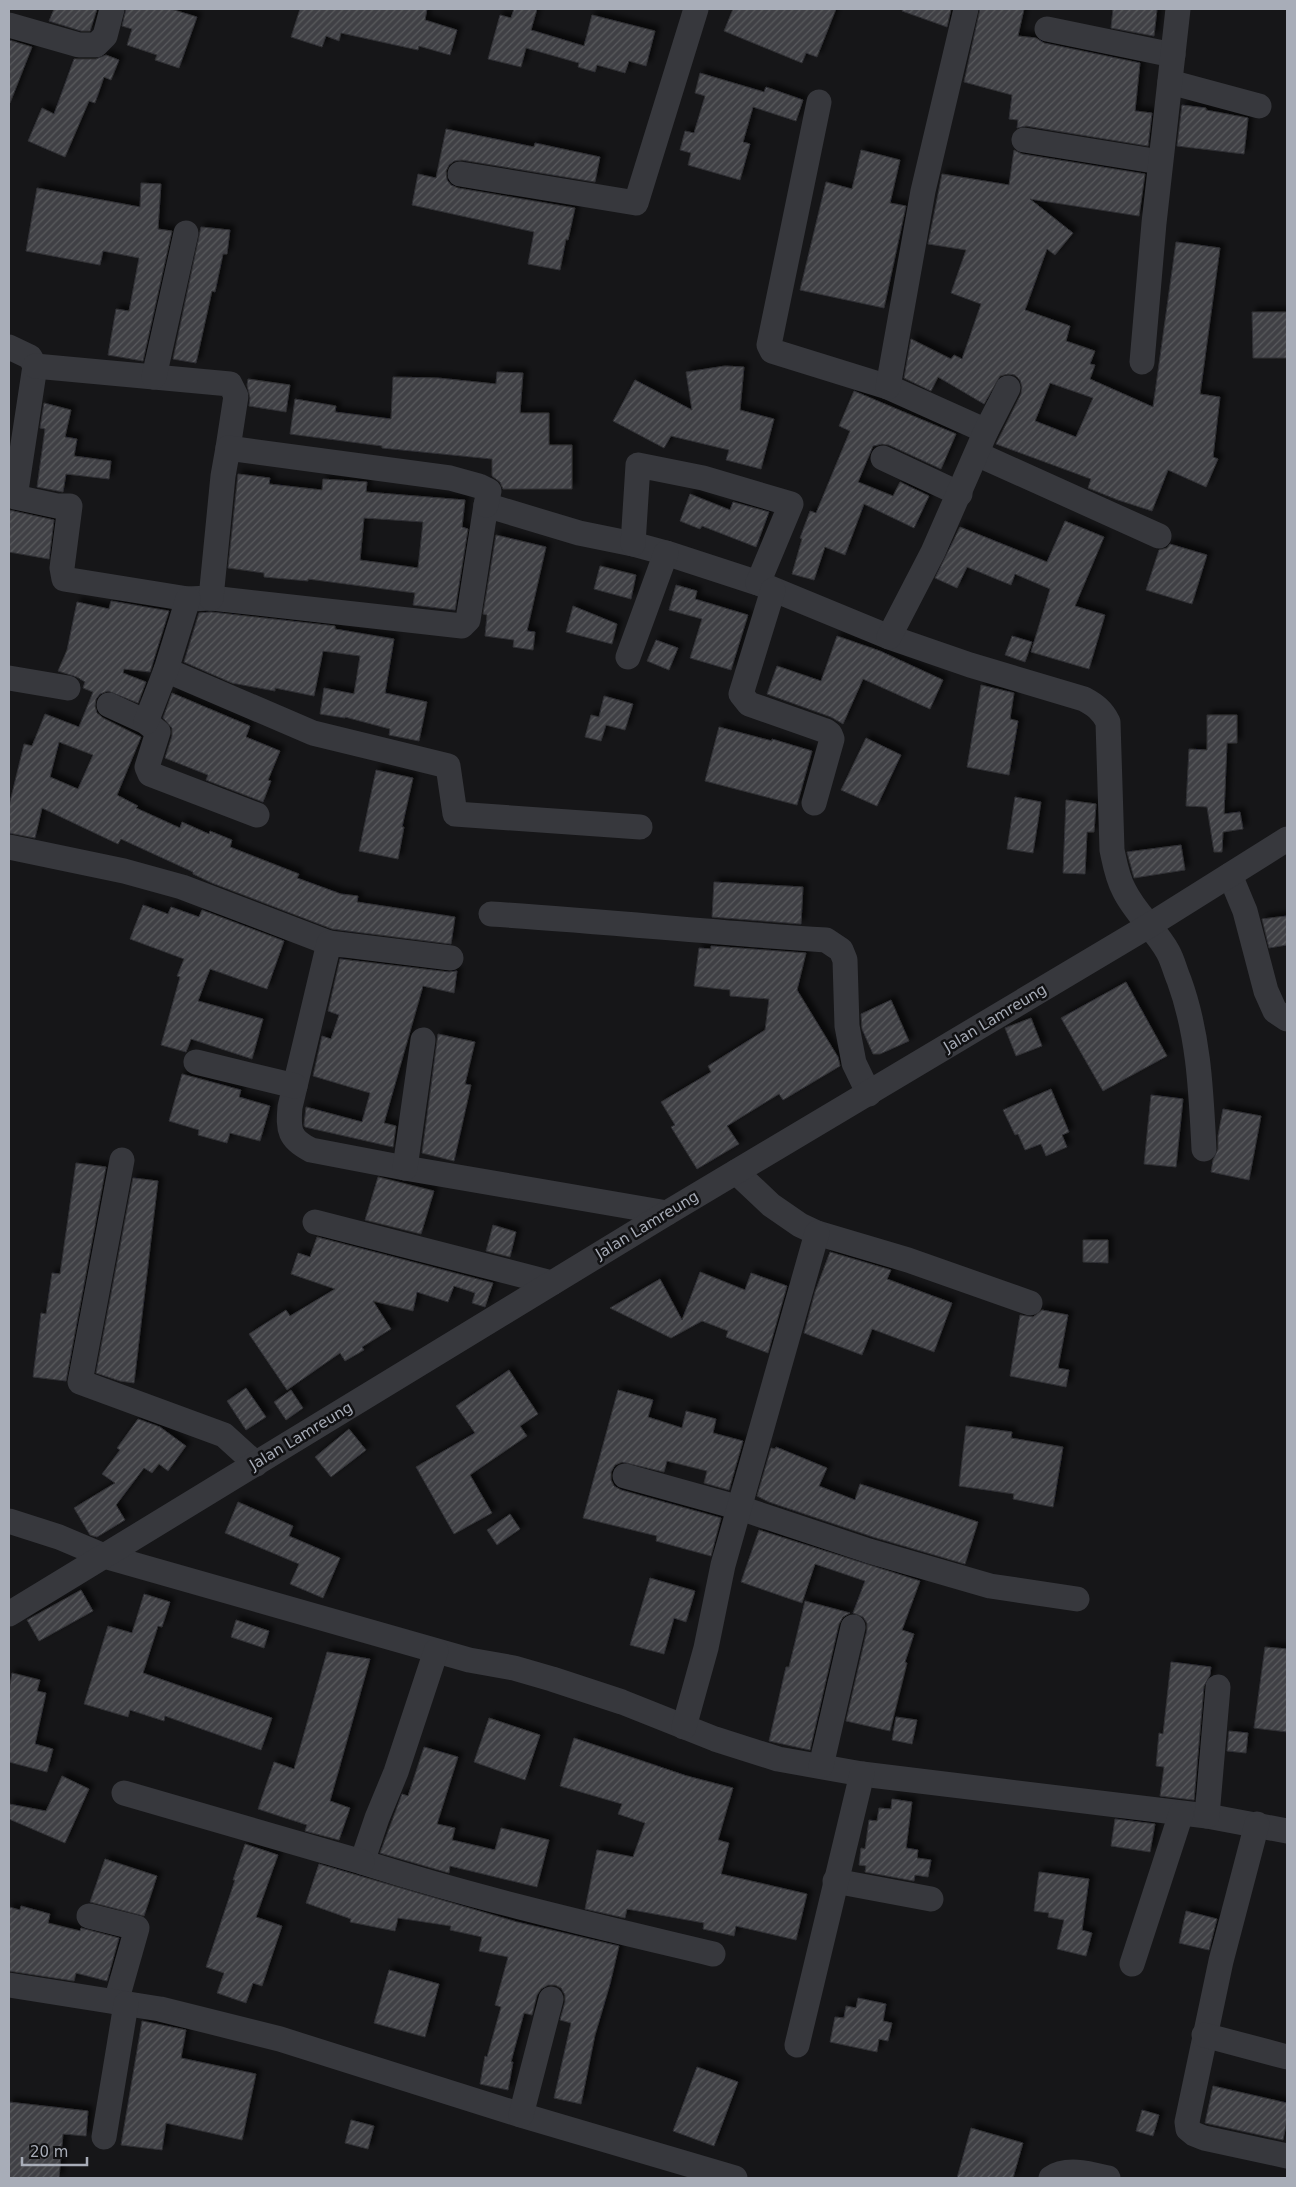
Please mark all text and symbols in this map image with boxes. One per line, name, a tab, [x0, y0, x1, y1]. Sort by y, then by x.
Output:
street label: Jalan Lamreung	[939, 980, 1050, 1056]
street label: Jalan Lamreung	[591, 1187, 702, 1263]
street label: Jalan Lamreung	[245, 1398, 356, 1474]
scale bar	[22, 2134, 88, 2166]
text: 20 m	[30, 2143, 68, 2161]

